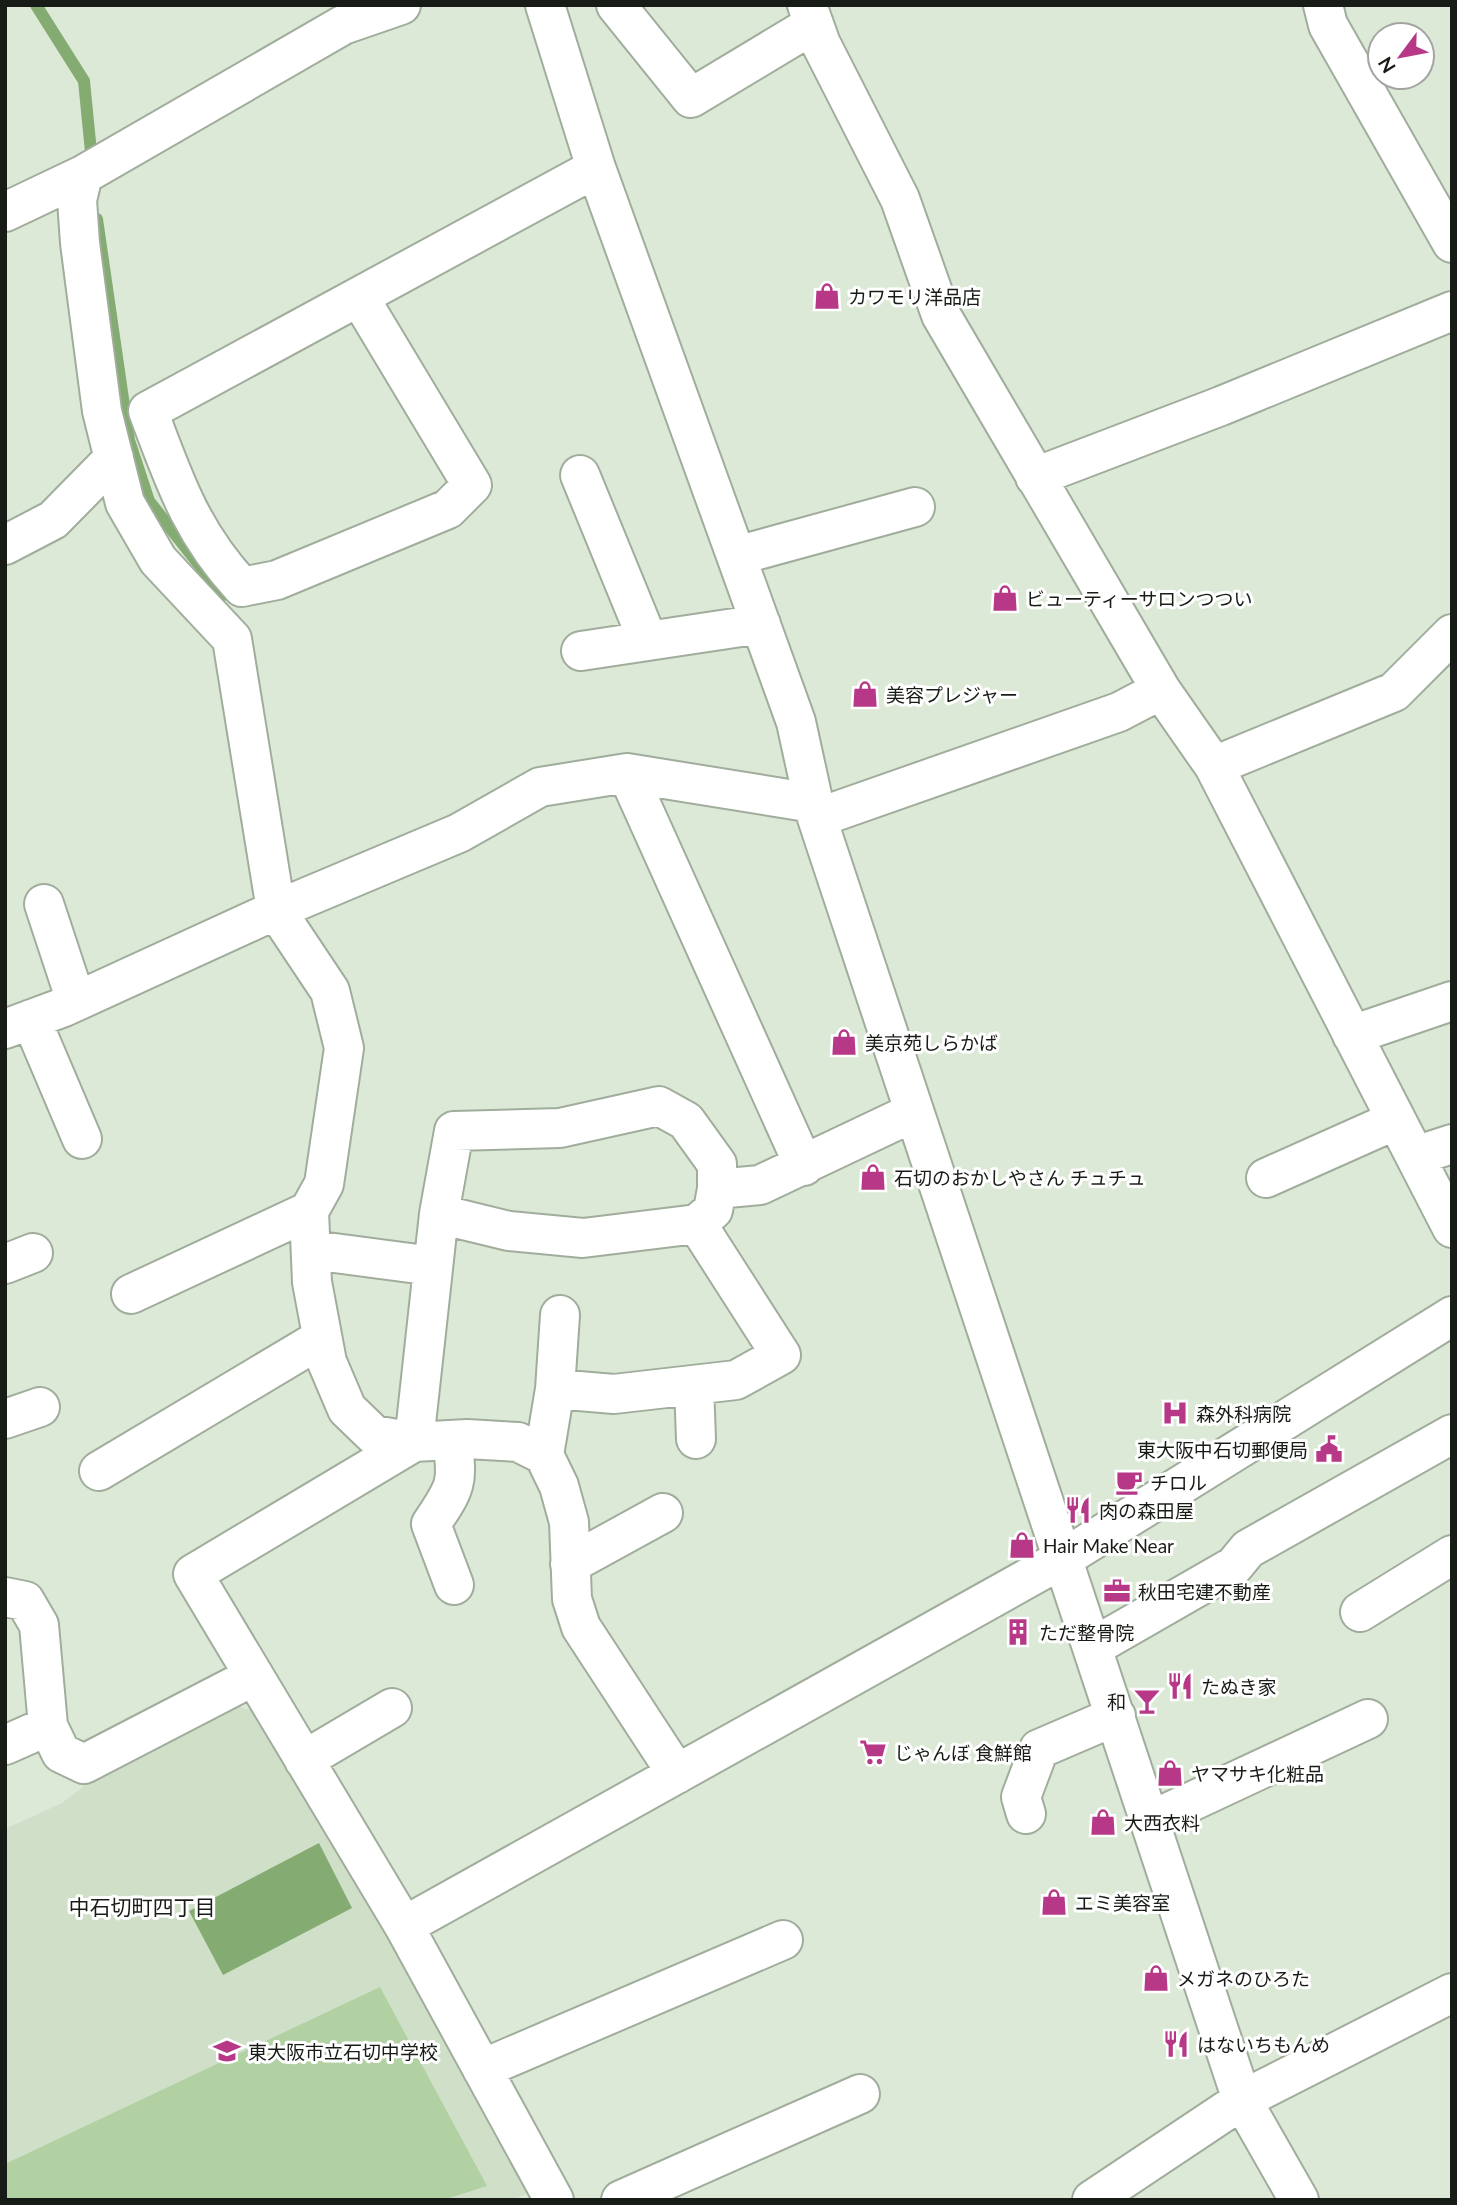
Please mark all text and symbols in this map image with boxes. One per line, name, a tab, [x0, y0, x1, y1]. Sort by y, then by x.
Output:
north arrow	[1366, 21, 1436, 91]
text: N	[1373, 53, 1400, 78]
shop icon: カワモリ洋品店	[812, 281, 842, 311]
place label: カワモリ洋品店	[848, 285, 981, 308]
shop icon: ビューティーサロンつつい	[990, 583, 1020, 613]
place label: ビューティーサロンつつい	[1026, 587, 1252, 610]
shop icon: 美容プレジャー	[850, 679, 880, 709]
place label: 美容プレジャー	[886, 683, 1018, 706]
shop icon: 美京苑しらかば	[829, 1027, 859, 1057]
place label: 美京苑しらかば	[865, 1031, 998, 1054]
shop icon: 石切のおかしやさん チュチュ	[858, 1162, 888, 1192]
place label: 石切のおかしやさん チュチュ	[894, 1166, 1146, 1189]
hospital icon: 森外科病院	[1160, 1398, 1190, 1428]
place label: 森外科病院	[1196, 1402, 1291, 1425]
public building icon: 東大阪中石切郵便局	[1314, 1434, 1344, 1464]
place label: 東大阪中石切郵便局	[1137, 1438, 1308, 1461]
cafe icon: チロル	[1114, 1467, 1144, 1497]
place label: チロル	[1150, 1471, 1207, 1494]
restaurant icon: 肉の森田屋	[1063, 1495, 1093, 1525]
place label: 肉の森田屋	[1099, 1499, 1194, 1522]
shop icon: Hair Make Near	[1007, 1530, 1037, 1560]
place label: Hair Make Near	[1043, 1534, 1174, 1557]
office icon: 秋田宅建不動産	[1102, 1576, 1132, 1606]
place label: 秋田宅建不動産	[1138, 1580, 1271, 1603]
building icon: ただ整骨院	[1003, 1617, 1033, 1647]
place label: ただ整骨院	[1039, 1621, 1134, 1644]
restaurant icon: たぬき家	[1165, 1671, 1195, 1701]
place label: たぬき家	[1201, 1675, 1277, 1698]
bar icon: 和	[1132, 1686, 1162, 1716]
place label: 和	[1107, 1690, 1126, 1713]
supermarket icon: じゃんぼ 食鮮館	[858, 1737, 888, 1767]
place label: じゃんぼ 食鮮館	[894, 1741, 1032, 1764]
shop icon: ヤマサキ化粧品	[1155, 1758, 1185, 1788]
place label: ヤマサキ化粧品	[1191, 1762, 1324, 1785]
shop icon: 大西衣料	[1088, 1807, 1118, 1837]
place label: 大西衣料	[1124, 1811, 1200, 1834]
shop icon: エミ美容室	[1039, 1887, 1069, 1917]
place label: エミ美容室	[1075, 1891, 1170, 1914]
district label: 中石切町四丁目	[69, 1894, 216, 1919]
shop icon: メガネのひろた	[1141, 1963, 1171, 1993]
place label: メガネのひろた	[1177, 1967, 1310, 1990]
restaurant icon: はないちもんめ	[1161, 2029, 1191, 2059]
place label: はないちもんめ	[1197, 2033, 1330, 2056]
school or university icon: 東大阪市立石切中学校	[212, 2036, 242, 2066]
place label: 東大阪市立石切中学校	[248, 2040, 438, 2063]

